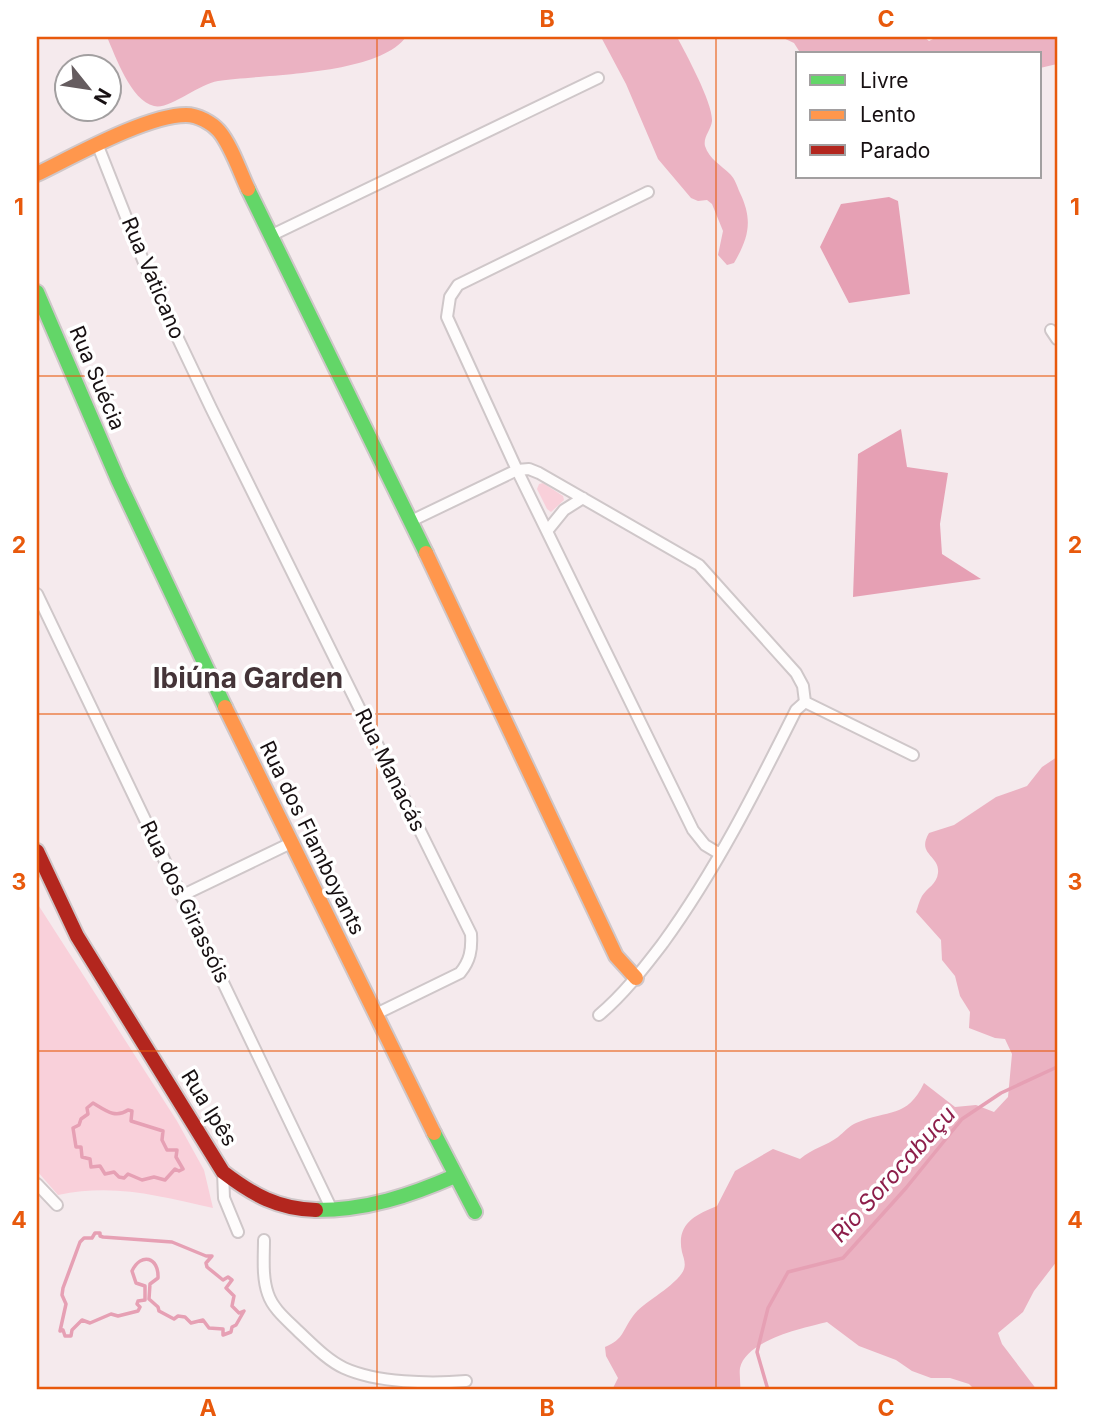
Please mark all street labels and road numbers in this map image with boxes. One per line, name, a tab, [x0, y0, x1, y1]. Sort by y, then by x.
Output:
street label: Rua Vaticano	[117, 213, 190, 342]
street label: Rua Suécia	[64, 322, 131, 434]
street label: Rua Manacás	[350, 704, 431, 835]
street label: Rua dos Flamboyants	[255, 737, 370, 939]
street label: Rua dos Girassóis	[135, 817, 236, 987]
street label: Rua Ipês	[176, 1065, 243, 1151]

